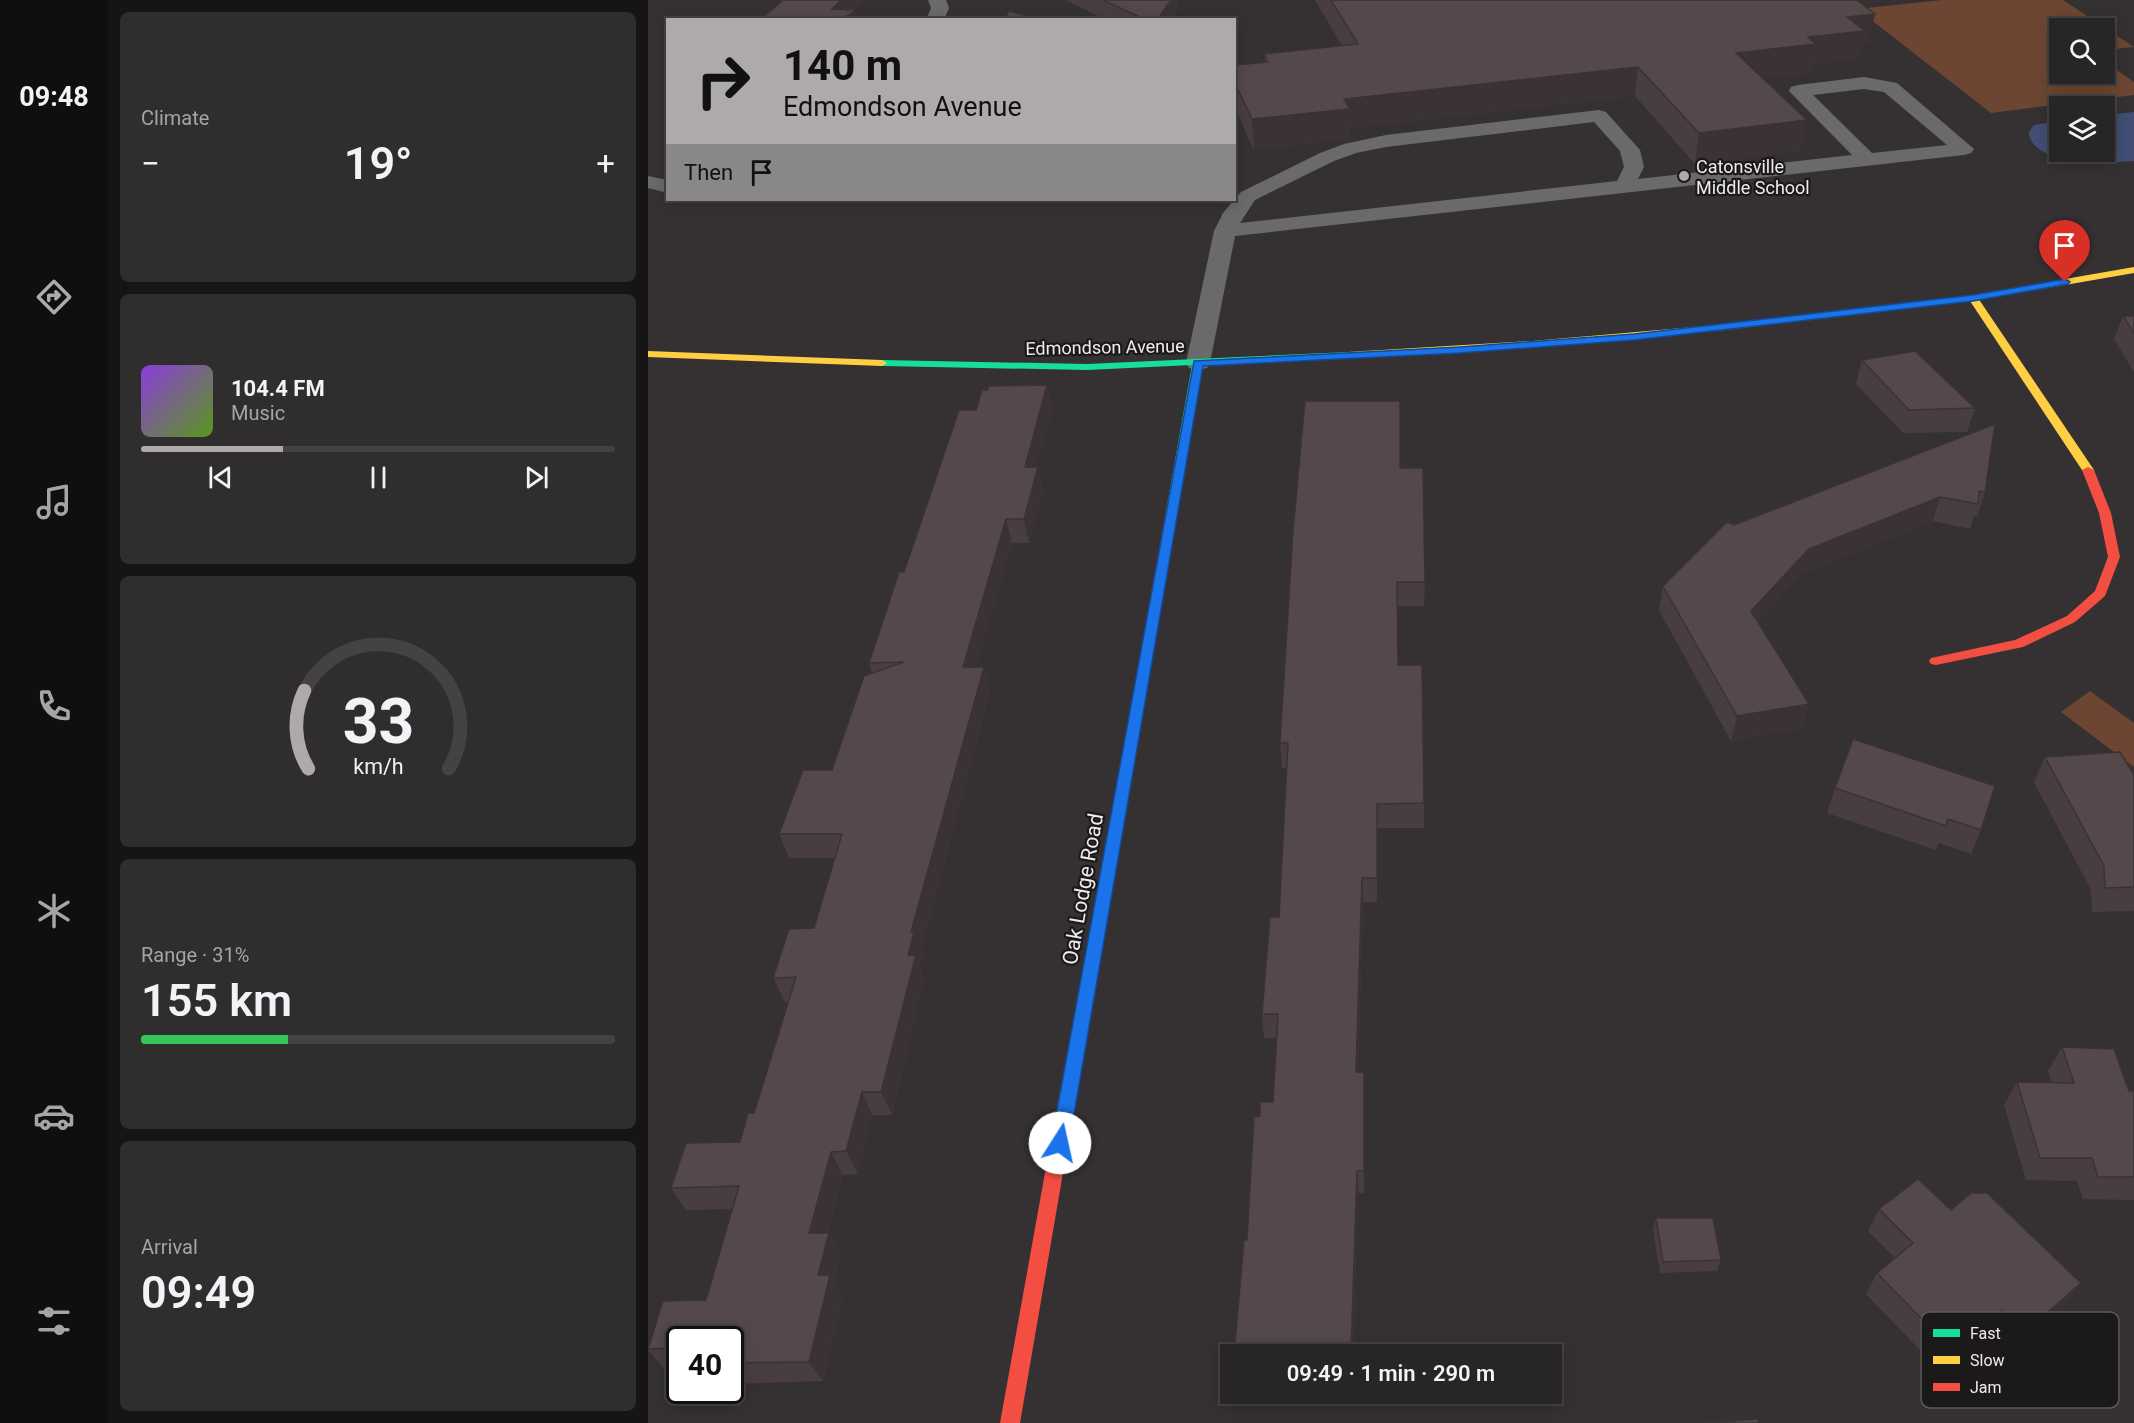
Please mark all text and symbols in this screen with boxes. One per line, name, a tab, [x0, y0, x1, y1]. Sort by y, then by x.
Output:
map controls	[2049, 18, 2115, 162]
button: search	[2049, 18, 2115, 84]
text: 140 m	[783, 41, 902, 90]
icon: right	[684, 42, 762, 120]
text: 09:48	[19, 81, 89, 113]
text: Edmondson Avenue	[783, 91, 1022, 123]
button: layers	[2049, 96, 2115, 162]
text: Climate	[141, 106, 209, 130]
text: 19°	[344, 137, 412, 190]
text: −	[141, 144, 160, 183]
text: +	[596, 144, 615, 183]
icon: arrive	[745, 156, 778, 189]
place label: Catonsville Middle School	[1696, 156, 1810, 198]
text: Then	[684, 160, 733, 185]
marker: Catonsville Middle School	[1677, 169, 1691, 183]
pin	[2039, 220, 2090, 282]
icon: arrive	[2048, 229, 2081, 262]
icon: directions	[33, 276, 75, 318]
street label: Edmondson Avenue	[1025, 335, 1185, 359]
text: 104.4 FM	[231, 376, 325, 401]
text: Music	[231, 401, 285, 425]
icon: previous	[204, 461, 237, 494]
icon: pause	[362, 461, 395, 494]
icon: next	[520, 461, 553, 494]
icon: music	[33, 481, 75, 523]
icon: phone	[33, 685, 75, 727]
text: 33	[342, 685, 414, 758]
text: km/h	[353, 754, 403, 779]
street label: Oak Lodge Road	[1058, 811, 1108, 967]
icon: climate	[33, 890, 75, 932]
text: Range · 31%	[141, 943, 249, 967]
text: 155 km	[141, 974, 292, 1027]
icon: car	[33, 1095, 75, 1137]
position arrow	[1028, 1111, 1092, 1175]
text: Arrival	[141, 1235, 198, 1259]
text: 09:49	[141, 1266, 256, 1319]
icon: filters	[33, 1300, 75, 1342]
legend	[1921, 1312, 2119, 1408]
text: Fast	[1970, 1324, 2001, 1343]
speed limit sign: 40	[666, 1326, 744, 1404]
text: Slow	[1970, 1351, 2005, 1370]
text: 09:49 · 1 min · 290 m	[1287, 1361, 1495, 1386]
text: Jam	[1970, 1378, 2002, 1397]

